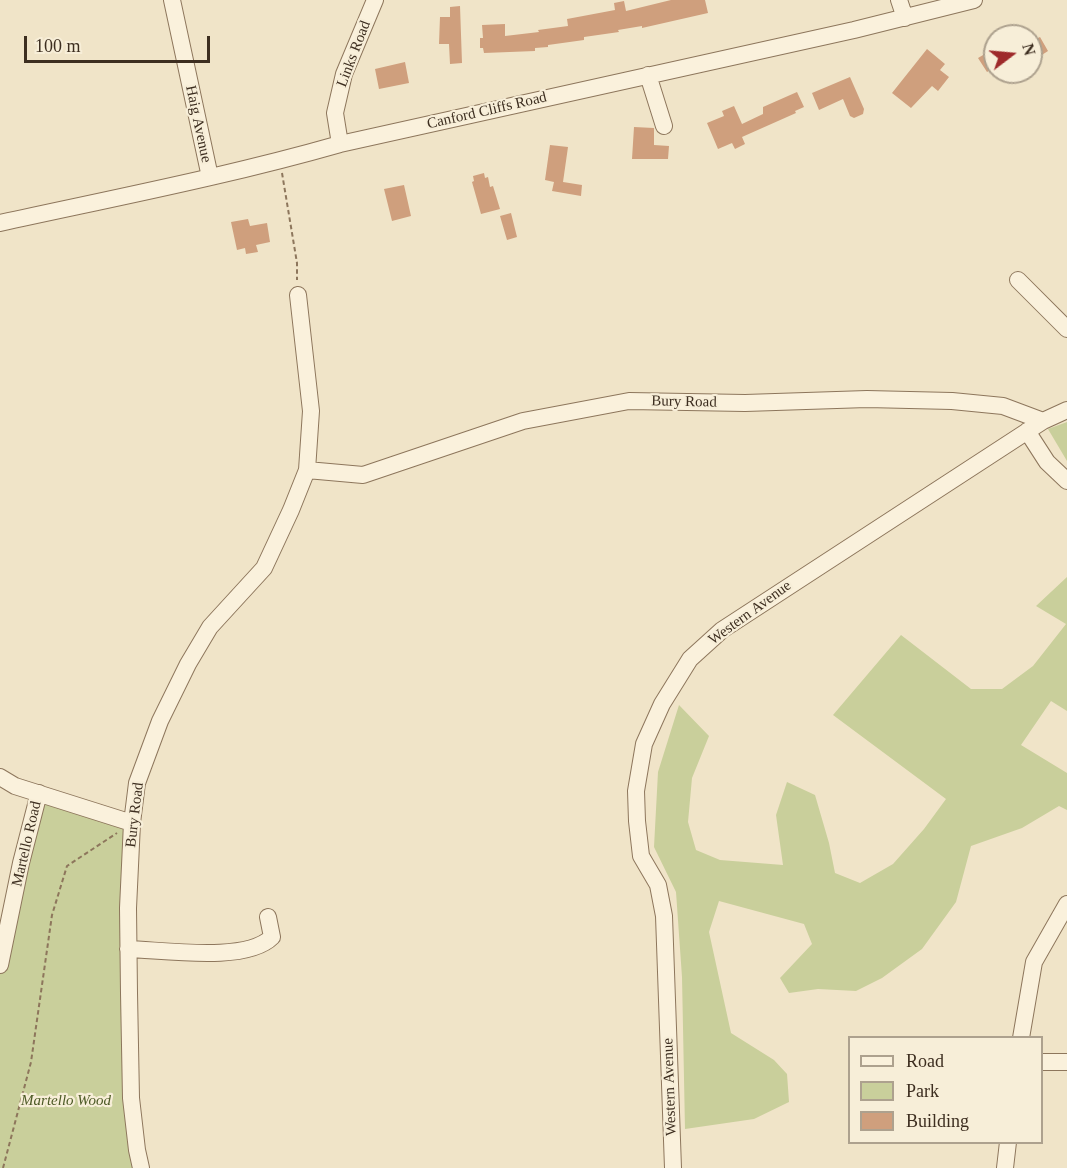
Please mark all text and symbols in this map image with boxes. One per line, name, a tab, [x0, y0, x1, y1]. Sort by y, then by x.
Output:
street label: Links Road	[333, 18, 375, 90]
scale bar	[27, 24, 213, 62]
north arrow	[983, 24, 1043, 84]
text: 100 m	[35, 36, 81, 56]
text: N	[1019, 42, 1039, 57]
street label: Haig Avenue	[181, 84, 215, 164]
street label: Canford Cliffs Road	[425, 88, 549, 134]
street label: Bury Road	[651, 392, 717, 412]
street label: Western Avenue	[705, 577, 795, 649]
street label: Bury Road	[122, 781, 148, 849]
street label: Martello Road	[8, 800, 46, 888]
legend	[848, 1036, 1043, 1144]
street label: Western Avenue	[659, 1038, 681, 1136]
text: Road	[906, 1051, 944, 1071]
text: Park	[906, 1081, 939, 1101]
park label: Martello Wood	[21, 1092, 111, 1110]
text: Building	[906, 1111, 969, 1131]

